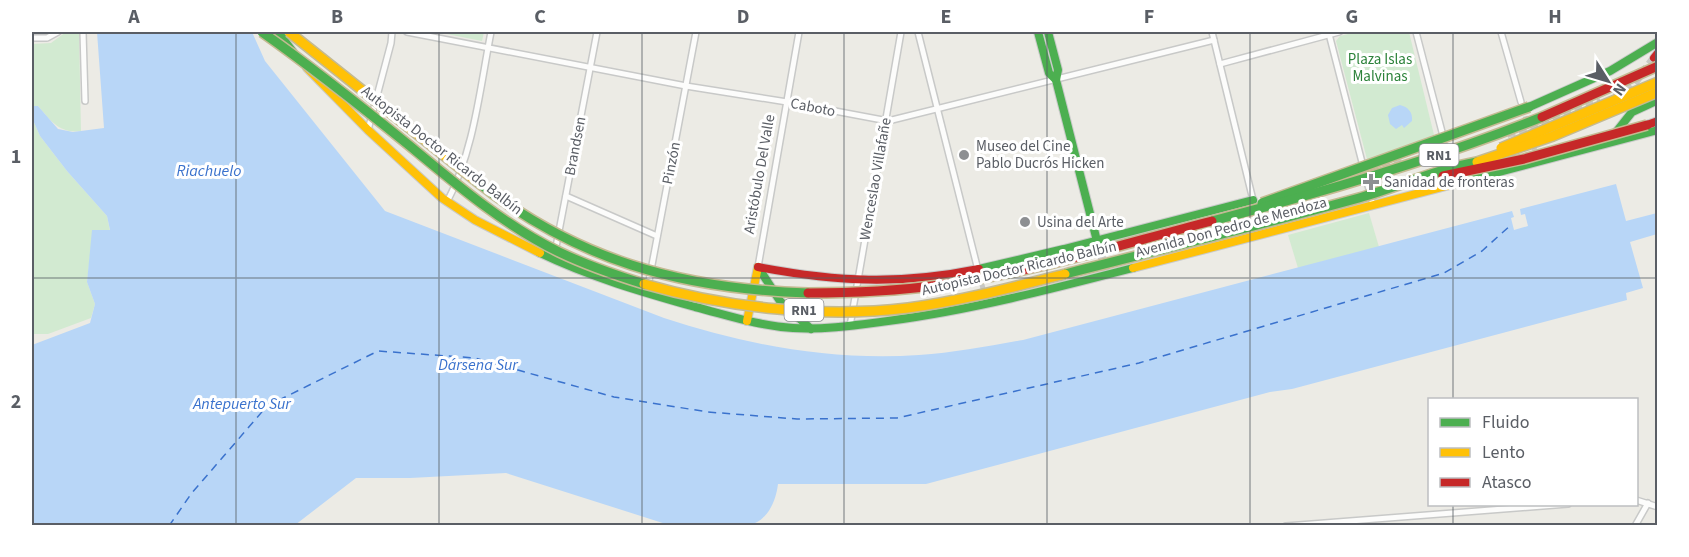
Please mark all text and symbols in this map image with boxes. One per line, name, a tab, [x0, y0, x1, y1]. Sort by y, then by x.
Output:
text: A	[127, 3, 140, 31]
text: B	[331, 3, 343, 31]
text: C	[534, 3, 546, 31]
text: D	[737, 3, 749, 31]
text: E	[941, 3, 951, 31]
text: F	[1144, 3, 1154, 31]
text: G	[1346, 3, 1358, 31]
text: H	[1548, 3, 1562, 31]
park label: Plaza Islas Malvinas	[1348, 49, 1412, 87]
north arrow	[1578, 51, 1638, 111]
text: N	[1607, 79, 1631, 100]
street label: Autopista Doctor Ricardo Balbín	[357, 81, 527, 220]
street label: Caboto	[789, 93, 837, 122]
street label: Aristóbulo Del Valle	[739, 113, 780, 235]
street label: Brandsen	[559, 115, 591, 177]
street label: Wenceslao Villafañe	[854, 116, 897, 242]
place label: Museo del Cine Pablo Ducrós Hicken	[976, 136, 1104, 174]
street label: Pinzón	[657, 140, 686, 186]
text: 1	[11, 143, 21, 171]
road number: RN1	[1420, 144, 1458, 166]
marker: Museo del Cine Pablo Ducrós Hicken	[957, 148, 971, 162]
water label: Riachuelo	[177, 160, 241, 182]
place label: Sanidad de fronteras	[1384, 172, 1514, 193]
marker: Sanidad de fronteras	[1362, 173, 1380, 191]
street label: Avenida Don Pedro de Mendoza	[1133, 192, 1329, 263]
place label: Usina del Arte	[1037, 212, 1124, 233]
marker: Usina del Arte	[1018, 215, 1032, 229]
street label: Autopista Doctor Ricardo Balbín	[920, 236, 1119, 301]
road number: RN1	[784, 299, 824, 321]
water label: Dársena Sur	[438, 354, 519, 376]
text: 2	[11, 388, 21, 416]
water label: Antepuerto Sur	[192, 393, 292, 415]
legend	[1428, 398, 1638, 506]
text: Fluido	[1482, 410, 1529, 435]
text: Lento	[1482, 440, 1525, 465]
text: Atasco	[1482, 470, 1531, 495]

